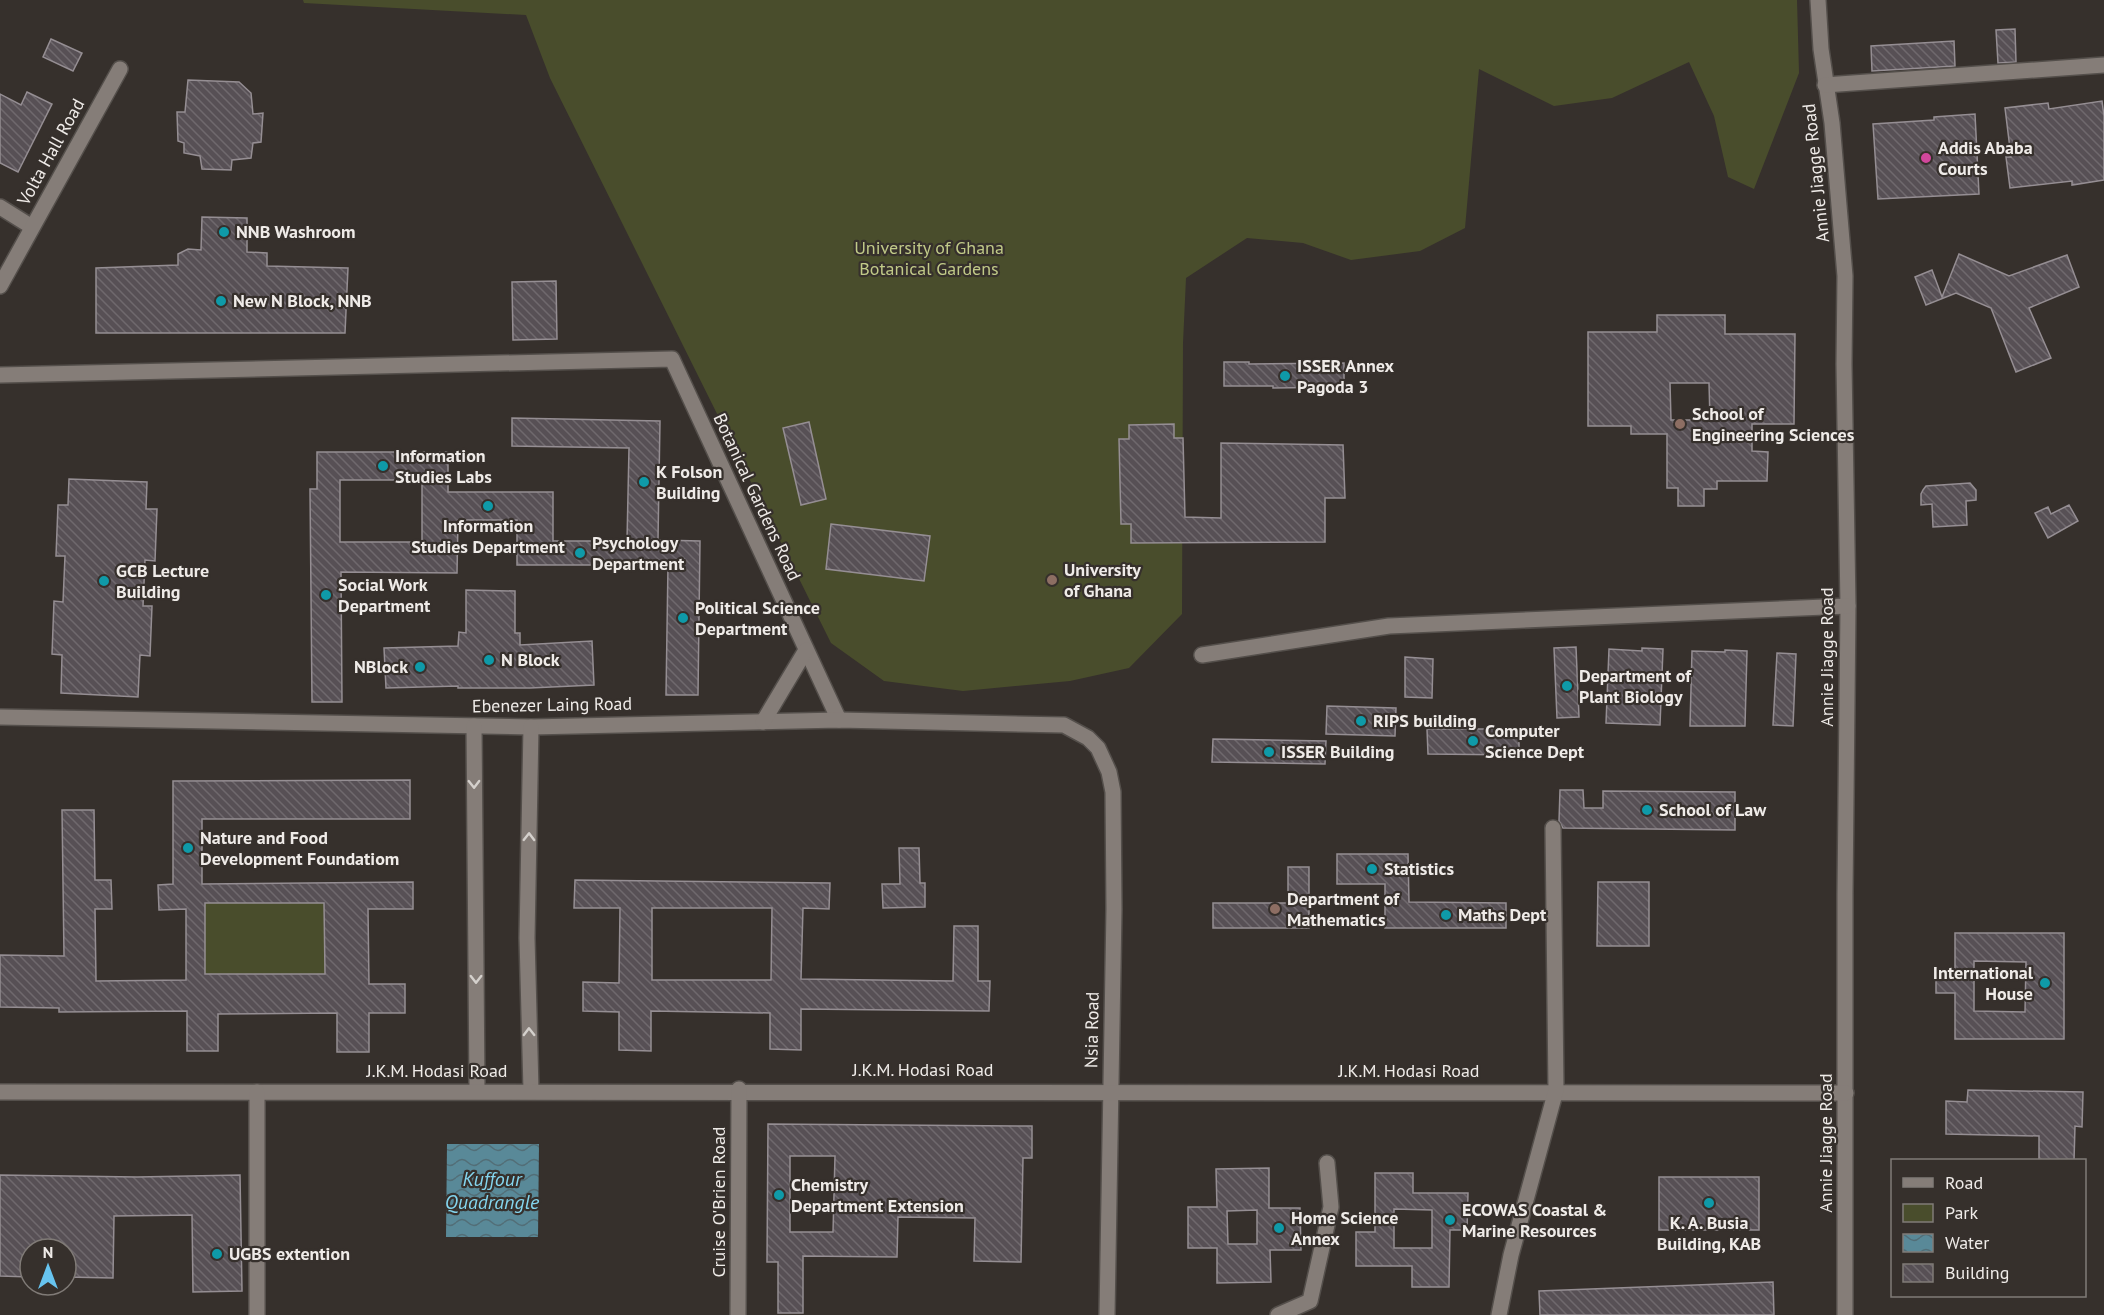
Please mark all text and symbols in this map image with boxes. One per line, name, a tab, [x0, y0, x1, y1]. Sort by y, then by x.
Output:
street label: Volta Hall Road	[11, 94, 89, 210]
street label: Annie Jiagge Road	[1797, 103, 1834, 244]
place label: Addis Ababa Courts	[1938, 136, 2033, 180]
marker: Addis Ababa Courts	[1919, 151, 1933, 165]
place label: NNB Washroom	[236, 220, 356, 243]
marker: NNB Washroom	[217, 225, 231, 239]
park label: University of Ghana Botanical Gardens	[854, 236, 1004, 280]
place label: New N Block, NNB	[233, 289, 372, 312]
marker: New N Block, NNB	[214, 294, 228, 308]
place label: ISSER Annex Pagoda 3	[1297, 354, 1395, 398]
marker: ISSER Annex Pagoda 3	[1278, 369, 1292, 383]
place label: School of Engineering Sciences	[1692, 402, 1855, 446]
street label: Botanical Gardens Road	[709, 409, 806, 584]
marker: School of Engineering Sciences	[1673, 417, 1687, 431]
place label: Information Studies Labs	[395, 444, 492, 488]
marker: Information Studies Labs	[376, 459, 390, 473]
place label: K Folson Building	[656, 460, 722, 504]
marker: K Folson Building	[637, 475, 651, 489]
marker: Information Studies Department	[481, 499, 495, 513]
place label: Information Studies Department	[411, 514, 566, 558]
place label: Psychology Department	[592, 531, 685, 575]
marker: Psychology Department	[573, 546, 587, 560]
place label: University of Ghana	[1064, 558, 1141, 602]
place label: GCB Lecture Building	[116, 559, 209, 603]
place label: Social Work Department	[338, 573, 431, 617]
marker: University of Ghana	[1045, 573, 1059, 587]
marker: GCB Lecture Building	[97, 574, 111, 588]
street label: Annie Jiagge Road	[1815, 587, 1838, 727]
marker: Social Work Department	[319, 588, 333, 602]
place label: Political Science Department	[695, 596, 820, 640]
marker: Political Science Department	[676, 611, 690, 625]
place label: N Block	[501, 648, 560, 671]
marker: N Block	[482, 653, 496, 667]
place label: NBlock	[354, 655, 408, 678]
marker: NBlock	[413, 660, 427, 674]
place label: Department of Plant Biology	[1579, 664, 1692, 708]
marker: Department of Plant Biology	[1560, 679, 1574, 693]
street label: Ebenezer Laing Road	[472, 692, 632, 717]
place label: RIPS building	[1373, 709, 1477, 732]
marker: RIPS building	[1354, 714, 1368, 728]
place label: Computer Science Dept	[1485, 719, 1585, 763]
marker: Computer Science Dept	[1466, 734, 1480, 748]
place label: ISSER Building	[1281, 740, 1394, 763]
marker: ISSER Building	[1262, 745, 1276, 759]
one-way arrow	[468, 780, 480, 789]
place label: School of Law	[1659, 798, 1767, 821]
marker: School of Law	[1640, 803, 1654, 817]
place label: Nature and Food Development Foundatiom	[200, 826, 399, 870]
one-way arrow	[523, 832, 535, 841]
marker: Nature and Food Development Foundatiom	[181, 841, 195, 855]
place label: Statistics	[1384, 857, 1454, 880]
marker: Statistics	[1365, 862, 1379, 876]
place label: Department of Mathematics	[1287, 887, 1400, 931]
marker: Department of Mathematics	[1268, 902, 1282, 916]
place label: Maths Dept	[1458, 903, 1547, 926]
marker: Maths Dept	[1439, 908, 1453, 922]
place label: International House	[1933, 961, 2034, 1005]
one-way arrow	[470, 975, 482, 984]
marker: International House	[2038, 976, 2052, 990]
street label: Nsia Road	[1079, 992, 1104, 1068]
one-way arrow	[523, 1027, 535, 1036]
street label: J.K.M. Hodasi Road	[851, 1058, 994, 1081]
street label: J.K.M. Hodasi Road	[365, 1059, 508, 1082]
street label: J.K.M. Hodasi Road	[1337, 1059, 1480, 1082]
street label: Annie Jiagge Road	[1814, 1073, 1837, 1213]
street label: Cruise O'Brien Road	[707, 1126, 730, 1278]
legend	[1891, 1159, 2086, 1297]
water label: Kuffour Quadrangle	[445, 1166, 540, 1215]
text: Road	[1945, 1171, 1983, 1194]
place label: Chemistry Department Extension	[791, 1173, 964, 1217]
marker: Chemistry Department Extension	[772, 1188, 786, 1202]
marker: K. A. Busia Building, KAB	[1702, 1196, 1716, 1210]
place label: ECOWAS Coastal & Marine Resources	[1462, 1198, 1607, 1242]
text: Park	[1945, 1201, 1978, 1224]
place label: Home Science Annex	[1291, 1206, 1398, 1250]
place label: K. A. Busia Building, KAB	[1657, 1211, 1761, 1255]
marker: ECOWAS Coastal & Marine Resources	[1443, 1213, 1457, 1227]
marker: Home Science Annex	[1272, 1221, 1286, 1235]
text: Water	[1945, 1231, 1989, 1254]
north arrow	[18, 1237, 78, 1297]
text: N	[43, 1242, 53, 1262]
place label: UGBS extention	[229, 1242, 350, 1265]
marker: UGBS extention	[210, 1247, 224, 1261]
text: Building	[1945, 1261, 2009, 1284]

